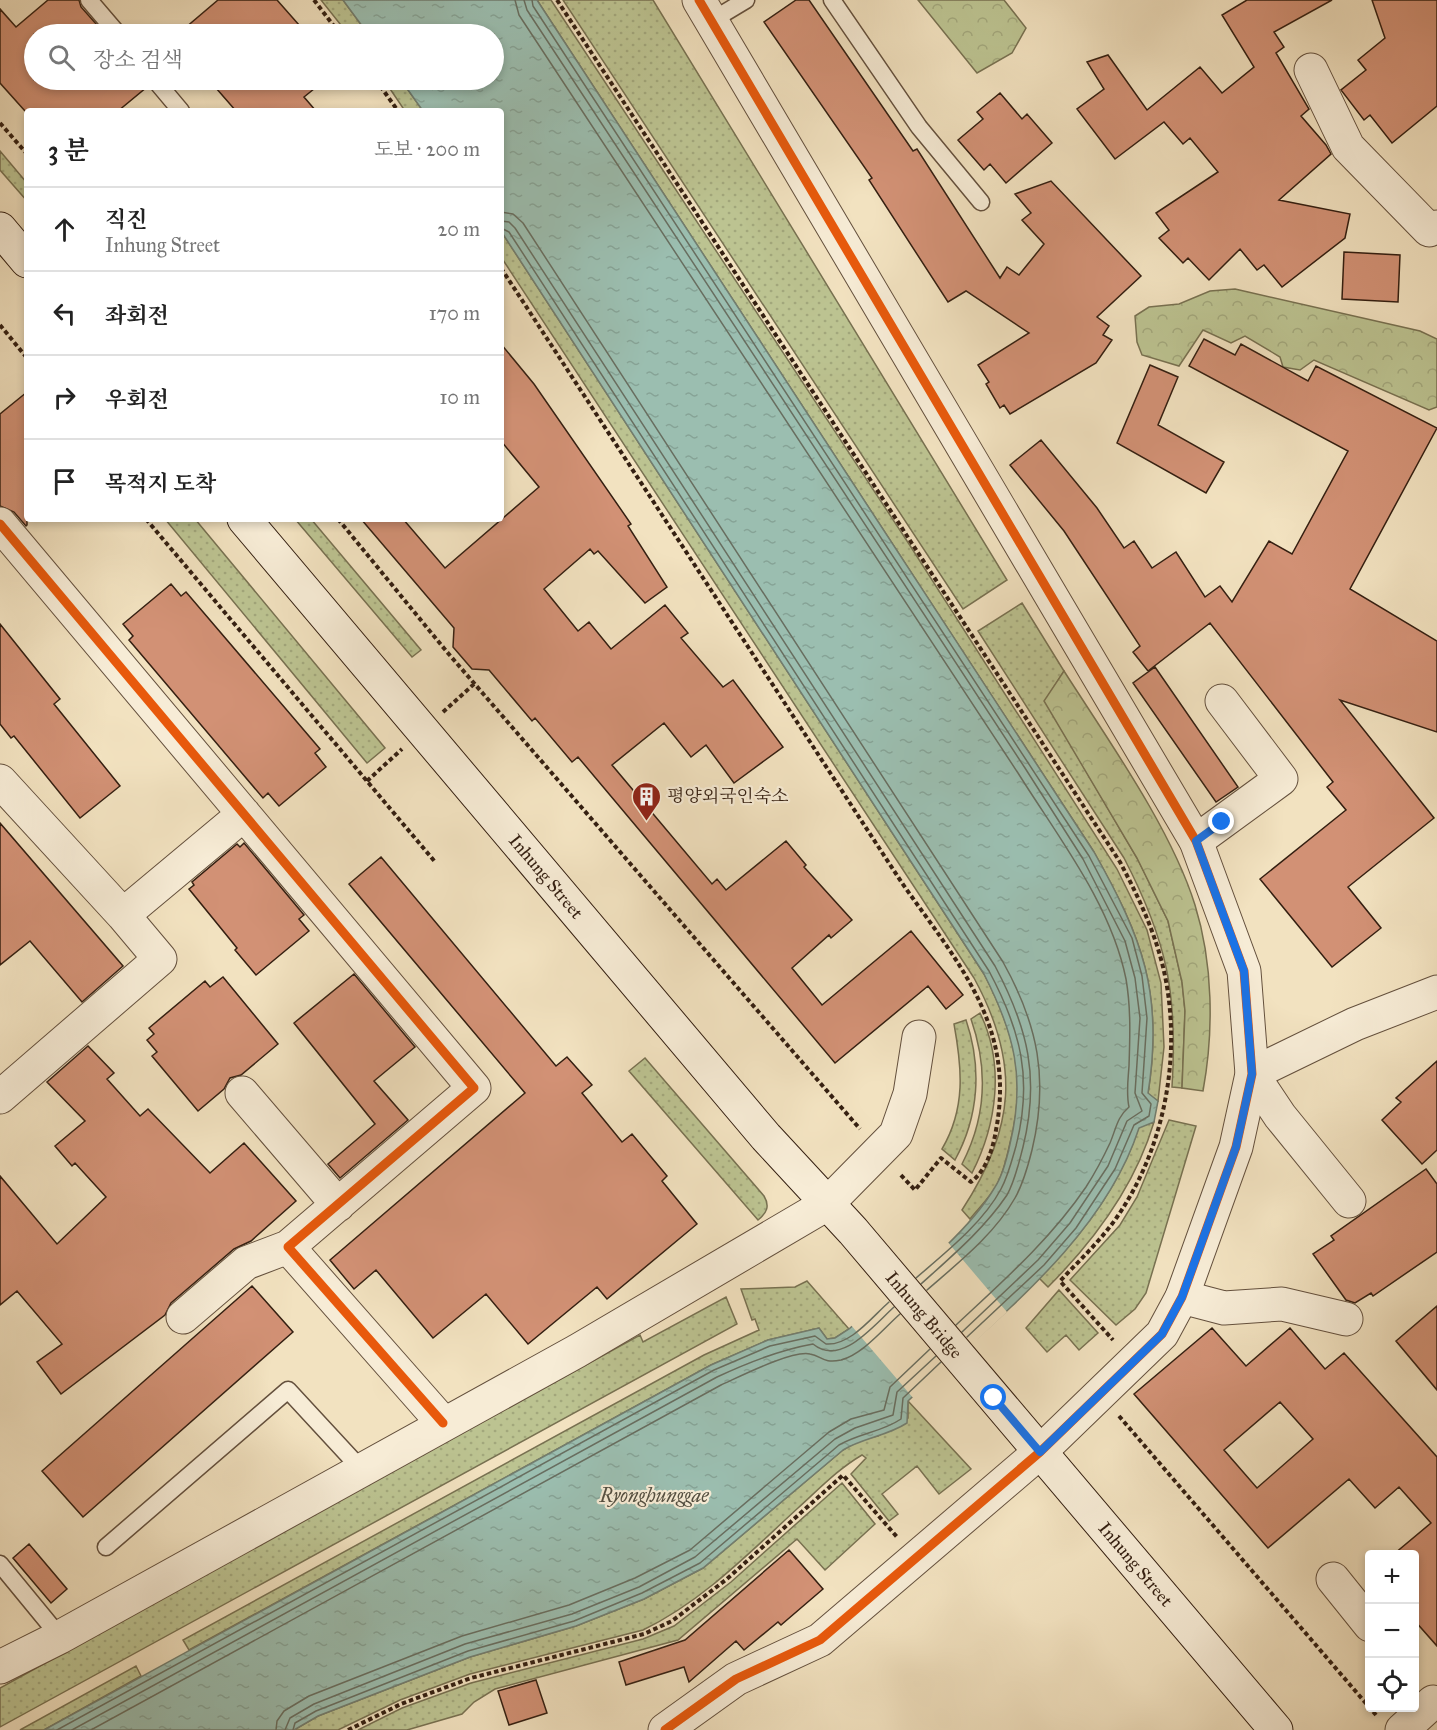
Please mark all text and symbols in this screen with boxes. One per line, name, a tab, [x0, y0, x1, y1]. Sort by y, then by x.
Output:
search box	[24, 24, 504, 90]
icon: search	[45, 41, 78, 74]
text: 장소 검색	[93, 46, 183, 73]
text: 3 분	[48, 134, 89, 166]
text: 도보 · 200 m	[374, 137, 480, 161]
text: 직진	[105, 206, 148, 233]
icon: ahead	[48, 213, 81, 246]
text: 20 m	[437, 217, 480, 241]
text: Inhung Street	[105, 233, 220, 257]
icon: left	[48, 297, 81, 330]
text: 170 m	[429, 301, 480, 325]
text: 좌회전	[105, 302, 169, 329]
icon: right	[48, 381, 81, 414]
text: 10 m	[439, 385, 480, 409]
text: 우회전	[105, 386, 169, 413]
icon: arrive	[48, 465, 81, 498]
text: 목적지 도착	[105, 470, 216, 497]
building icon: 평양외국인숙소	[630, 780, 662, 822]
place label: 평양외국인숙소	[667, 785, 789, 807]
route end	[1208, 808, 1234, 834]
street label: Inhung Street	[504, 830, 588, 924]
street label: Inhung Bridge	[881, 1267, 967, 1363]
route start	[980, 1384, 1006, 1410]
water label: Ryonghunggae	[598, 1483, 709, 1507]
street label: Inhung Street	[1094, 1518, 1178, 1611]
map controls	[1365, 1550, 1419, 1712]
button: +	[1365, 1550, 1419, 1604]
button: −	[1365, 1604, 1419, 1658]
button: locate	[1365, 1658, 1419, 1712]

